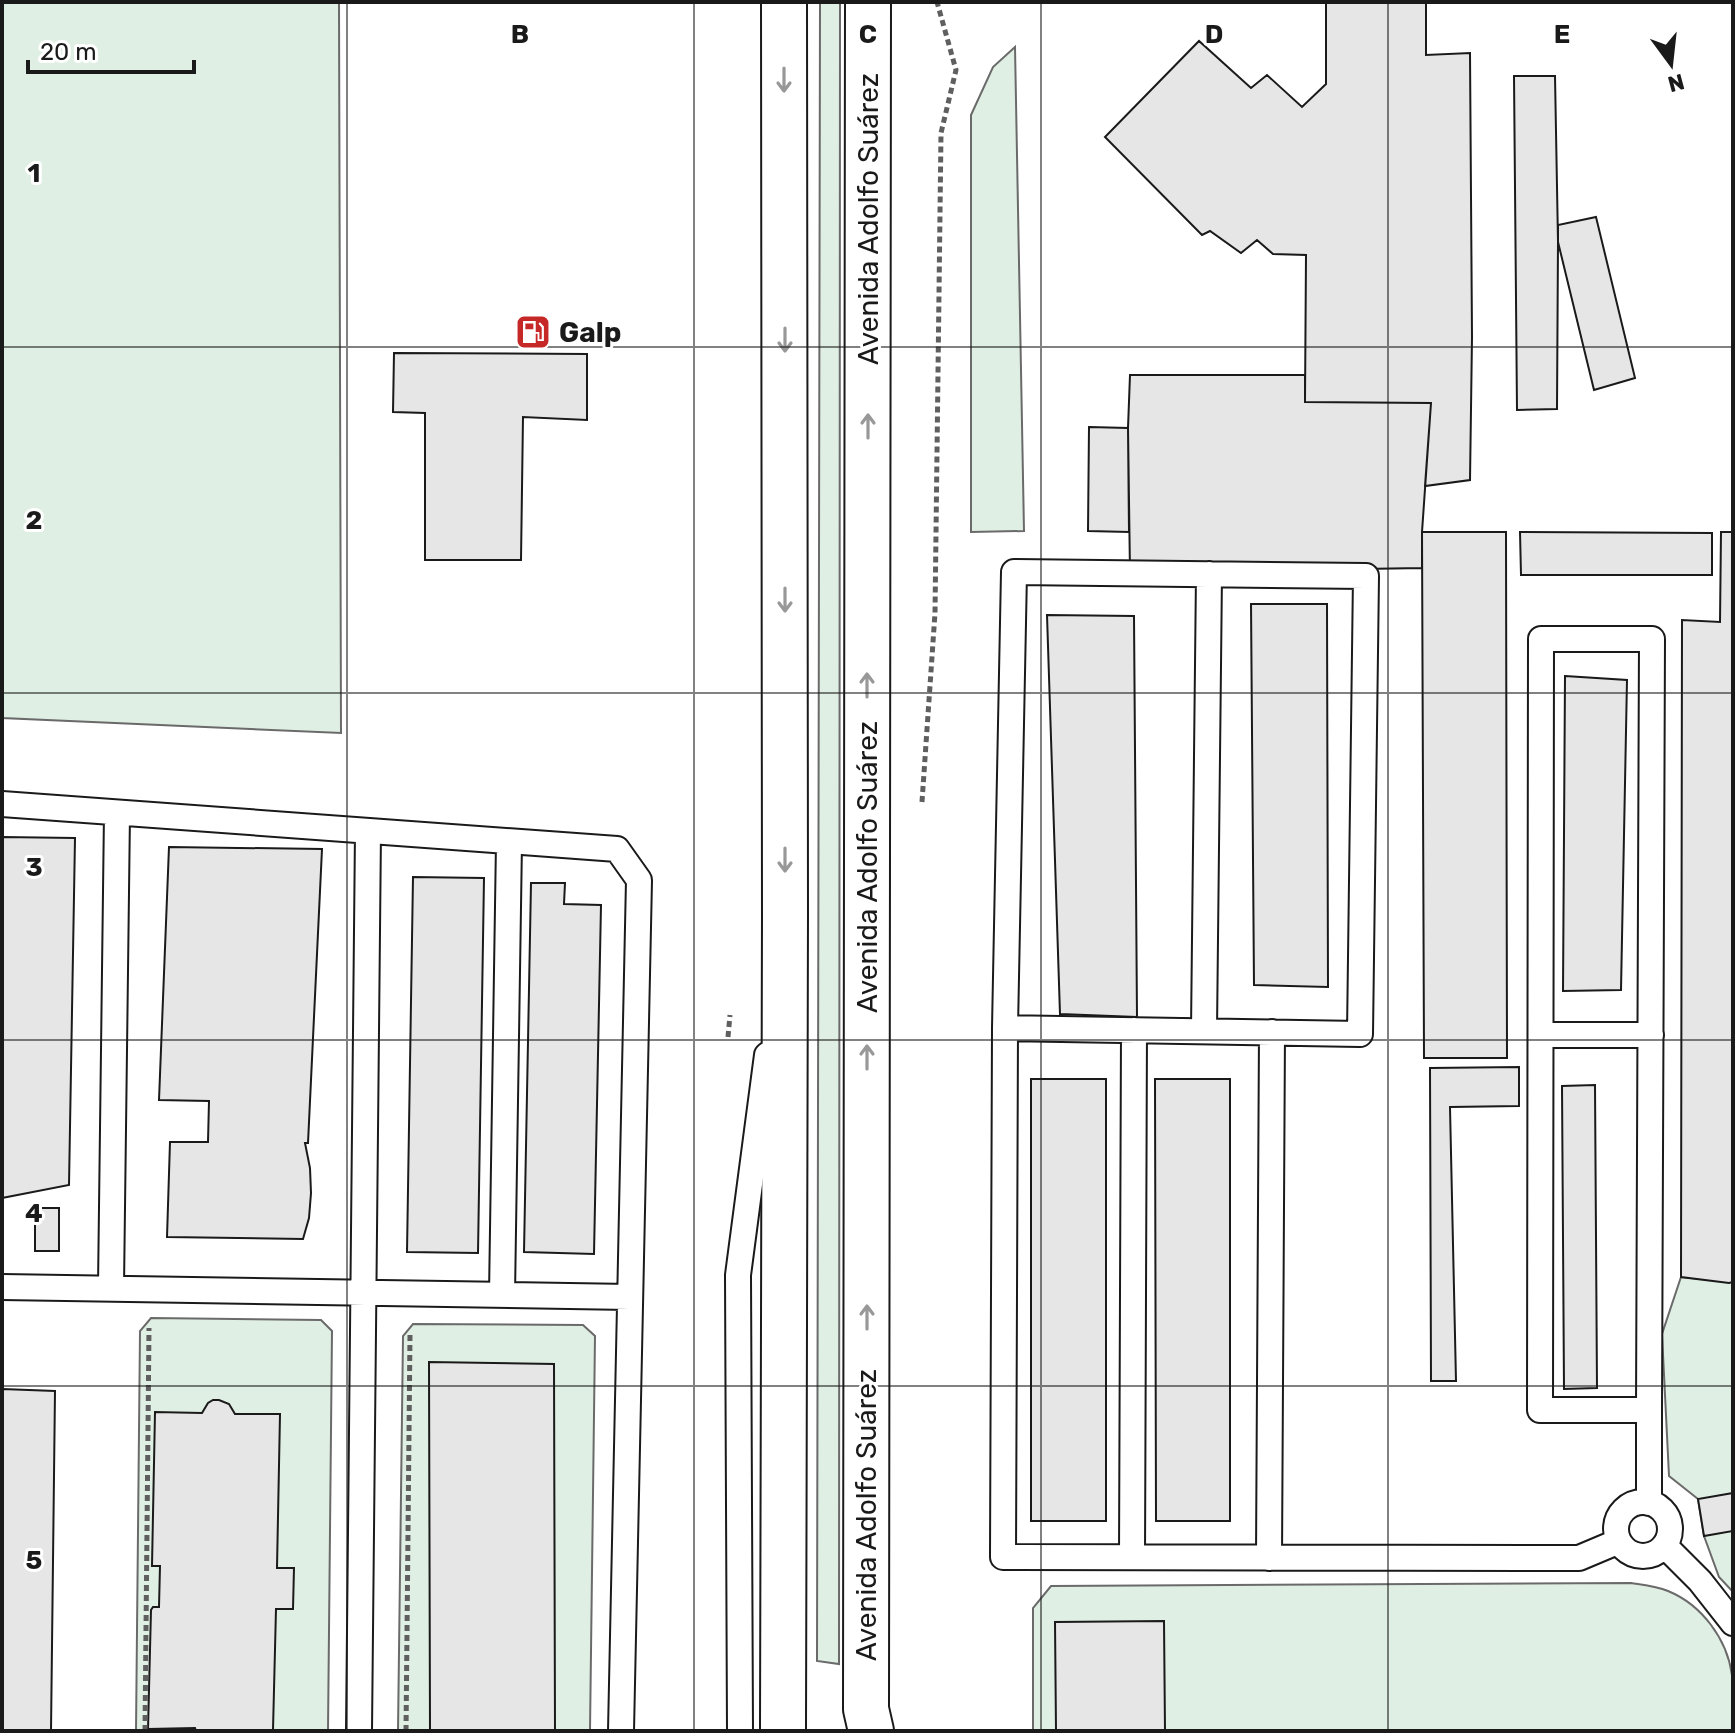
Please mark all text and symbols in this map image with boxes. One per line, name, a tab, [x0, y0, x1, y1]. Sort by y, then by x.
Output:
text: B	[511, 19, 529, 50]
text: C	[859, 19, 877, 50]
text: D	[1205, 19, 1223, 50]
text: E	[1554, 19, 1570, 50]
scale bar	[28, 24, 194, 74]
north arrow	[1631, 24, 1711, 104]
text: 20 m	[40, 38, 97, 66]
one-way arrow	[776, 66, 792, 93]
text: N	[1665, 68, 1687, 98]
street label: Avenida Adolfo Suárez	[852, 73, 885, 365]
text: 1	[28, 158, 40, 189]
fuel station icon: Galp	[514, 313, 552, 351]
place label: Galp	[559, 316, 621, 349]
one-way arrow	[777, 326, 793, 353]
one-way arrow	[860, 413, 876, 440]
text: 2	[26, 505, 42, 536]
one-way arrow	[777, 586, 793, 613]
one-way arrow	[859, 673, 875, 699]
street label: Avenida Adolfo Suárez	[851, 721, 884, 1013]
one-way arrow	[777, 846, 793, 873]
text: 3	[25, 852, 43, 883]
one-way arrow	[859, 1044, 875, 1071]
text: 4	[25, 1198, 43, 1229]
one-way arrow	[859, 1304, 875, 1331]
street label: Avenida Adolfo Suárez	[850, 1369, 883, 1661]
text: 5	[26, 1545, 42, 1576]

